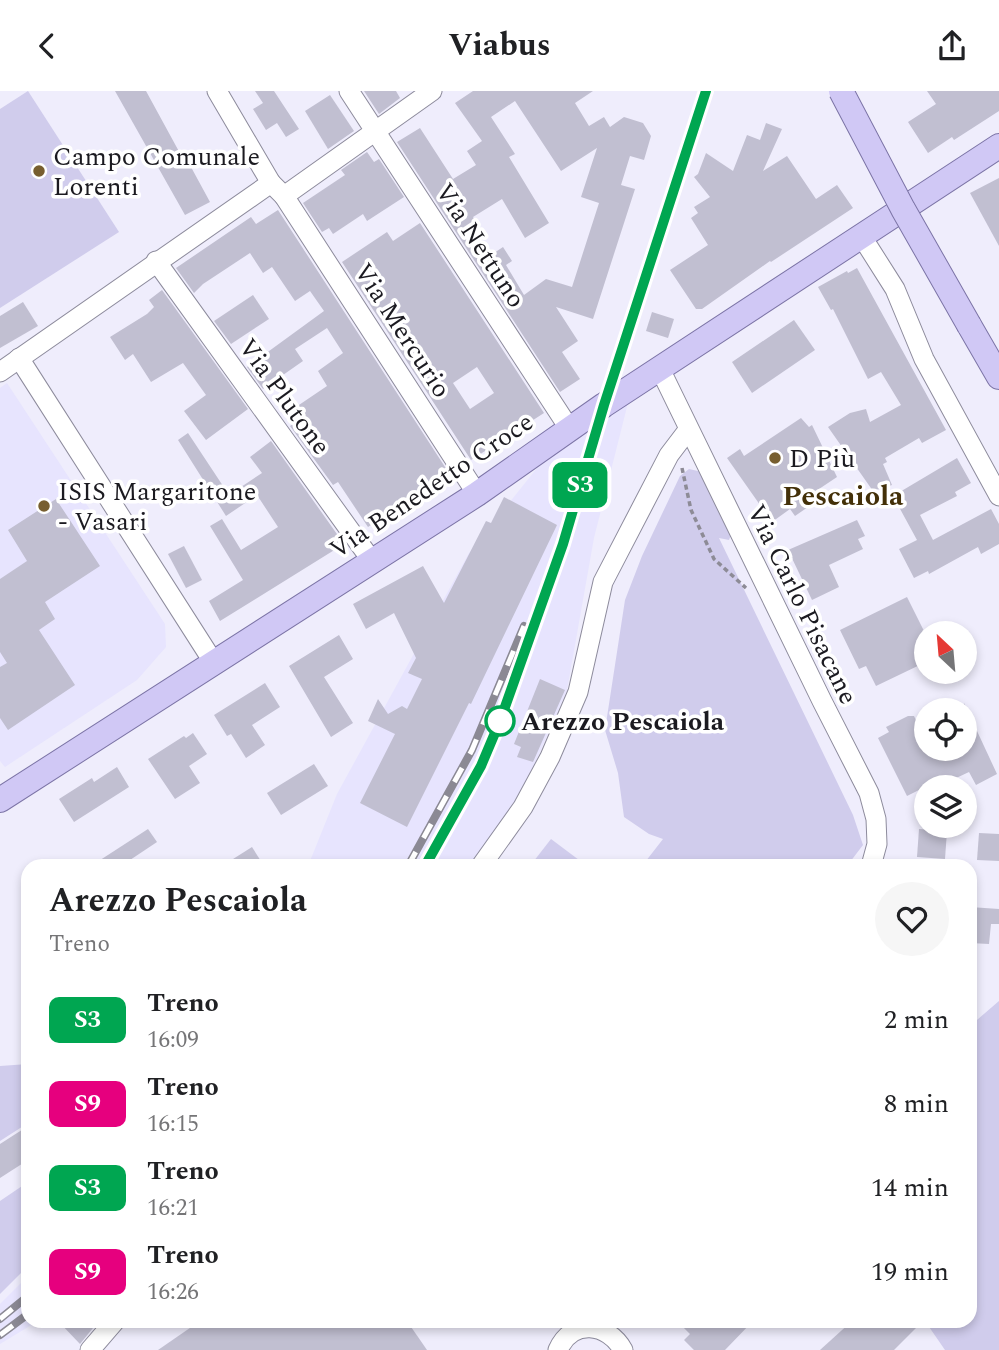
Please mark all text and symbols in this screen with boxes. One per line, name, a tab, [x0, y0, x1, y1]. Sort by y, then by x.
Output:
text: Viabus	[448, 21, 551, 70]
icon: back	[28, 27, 66, 65]
icon: share	[933, 27, 971, 65]
place label: Campo Comunale Lorenti	[53, 137, 260, 207]
marker: Campo Comunale Lorenti	[31, 163, 47, 179]
street label: Via Nettuno	[425, 175, 536, 316]
street label: Via Mercurio	[343, 255, 461, 406]
street label: Via Plutone	[228, 330, 340, 464]
street label: Via Benedetto Croce	[321, 402, 542, 569]
place label: D Più	[789, 439, 855, 479]
marker: D Più	[767, 450, 783, 466]
line badge: S3	[548, 462, 612, 508]
text: S3	[566, 467, 594, 503]
place label: ISIS Margaritone - Vasari	[58, 472, 256, 542]
district label: Pescaiola	[782, 475, 904, 518]
marker: ISIS Margaritone - Vasari	[36, 498, 52, 514]
street label: Via Carlo Pisacane	[736, 498, 868, 711]
north arrow	[914, 621, 976, 684]
map controls	[914, 621, 977, 838]
button: locate	[914, 698, 977, 761]
place label: Arezzo Pescaiola	[521, 702, 725, 742]
marker: Arezzo Pescaiola	[485, 706, 515, 736]
button: layers	[914, 775, 977, 838]
text: Arezzo Pescaiola	[49, 876, 307, 926]
button: heart	[875, 882, 949, 956]
text: Treno	[49, 927, 110, 962]
text: Treno	[147, 983, 219, 1023]
text: 2 min	[884, 1000, 949, 1040]
text: S3	[74, 1002, 101, 1038]
text: 16:09	[147, 1023, 199, 1058]
text: Treno	[147, 1067, 219, 1107]
text: 8 min	[884, 1084, 949, 1124]
text: S9	[74, 1086, 101, 1122]
text: 16:15	[147, 1107, 199, 1142]
text: Treno	[147, 1151, 219, 1191]
text: 14 min	[871, 1168, 949, 1208]
text: S3	[74, 1170, 101, 1206]
text: 16:21	[147, 1191, 199, 1226]
text: Treno	[147, 1235, 219, 1275]
text: 19 min	[871, 1252, 949, 1292]
text: S9	[74, 1254, 101, 1290]
text: 16:26	[147, 1275, 199, 1310]

